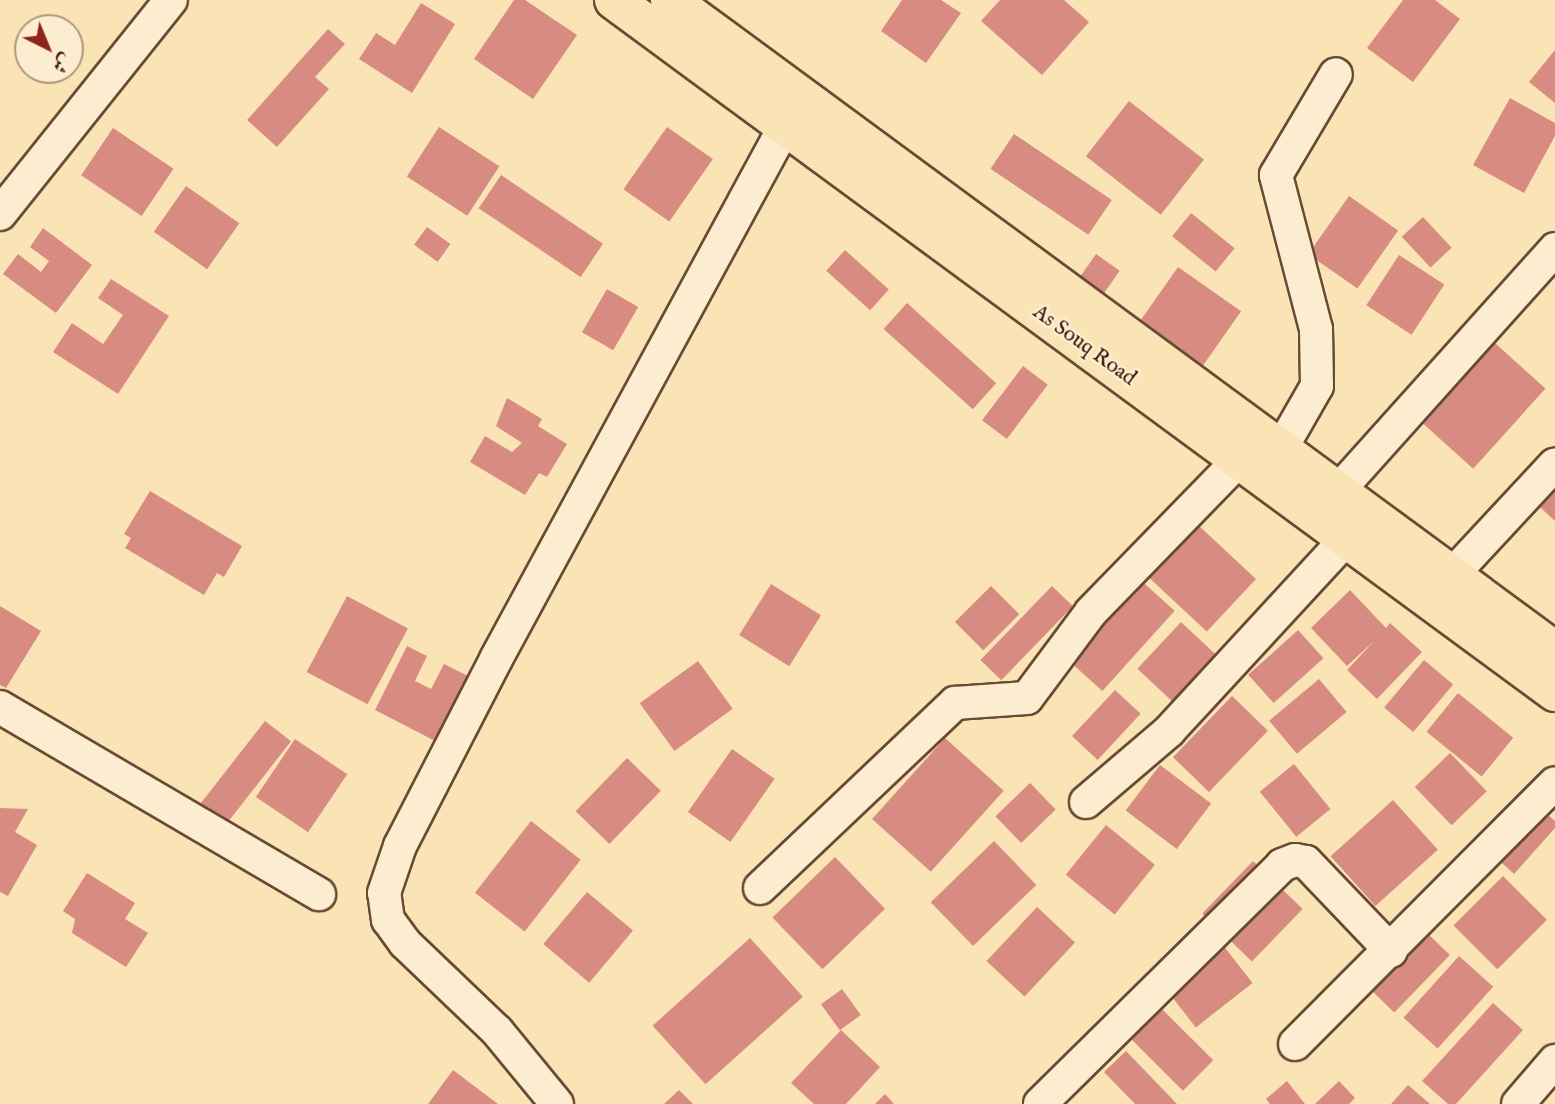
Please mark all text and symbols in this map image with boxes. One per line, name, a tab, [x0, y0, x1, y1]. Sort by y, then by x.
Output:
north arrow	[14, 14, 84, 84]
text: ش	[47, 48, 77, 78]
street label: As Souq Road	[1027, 300, 1141, 392]

